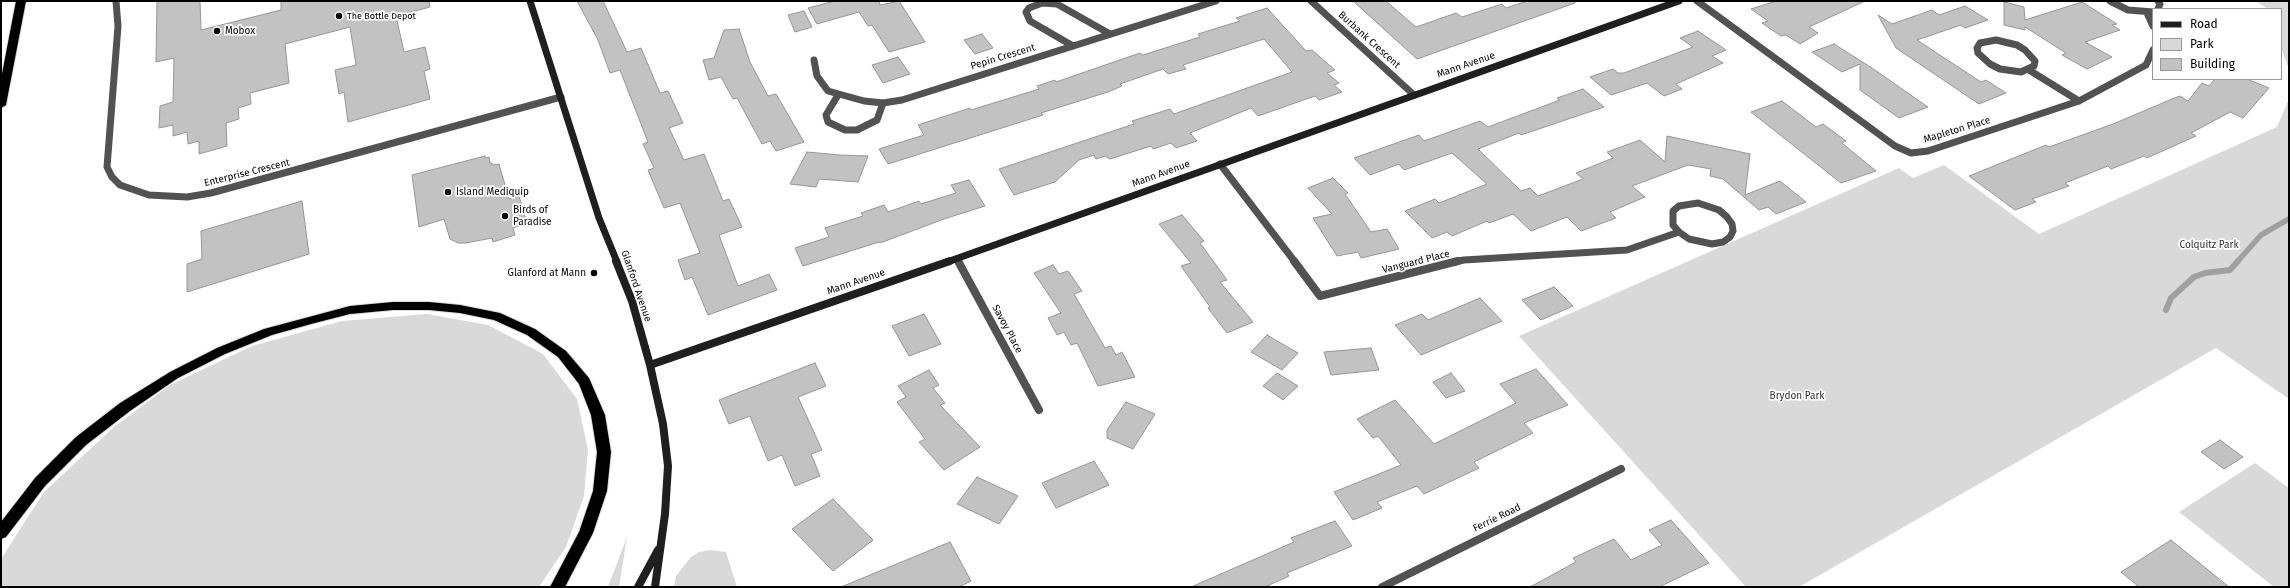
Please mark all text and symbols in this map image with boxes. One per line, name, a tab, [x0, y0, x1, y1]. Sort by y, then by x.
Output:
legend	[2152, 8, 2282, 80]
street label: Burbank Crescent	[1336, 9, 1402, 71]
marker: The Bottle Depot	[334, 11, 344, 21]
place label: The Bottle Depot	[347, 11, 416, 21]
text: Road	[2190, 17, 2218, 31]
place label: Mobox	[225, 25, 255, 37]
marker: Mobox	[212, 26, 222, 36]
text: Park	[2190, 37, 2214, 51]
street label: Pepin Crescent	[969, 41, 1037, 73]
street label: Mann Avenue	[1435, 49, 1497, 81]
text: Building	[2190, 57, 2235, 71]
street label: Mapleton Place	[1922, 114, 1992, 146]
street label: Enterprise Crescent	[203, 157, 291, 189]
street label: Mann Avenue	[1130, 158, 1192, 190]
place label: Island Mediquip	[456, 186, 529, 198]
marker: Island Mediquip	[443, 187, 453, 197]
place label: Birds of Paradise	[513, 204, 552, 228]
marker: Birds of Paradise	[500, 211, 510, 221]
park label: Colquitz Park	[2179, 239, 2239, 251]
street label: Vanguard Place	[1381, 248, 1451, 276]
street label: Glanford Avenue	[618, 249, 654, 323]
street label: Mann Avenue	[825, 266, 887, 298]
place label: Glanford at Mann	[508, 267, 586, 279]
marker: Glanford at Mann	[589, 268, 599, 278]
street label: Savoy Place	[989, 303, 1025, 355]
park label: Brydon Park	[1770, 390, 1824, 402]
street label: Ferrie Road	[1471, 501, 1523, 535]

